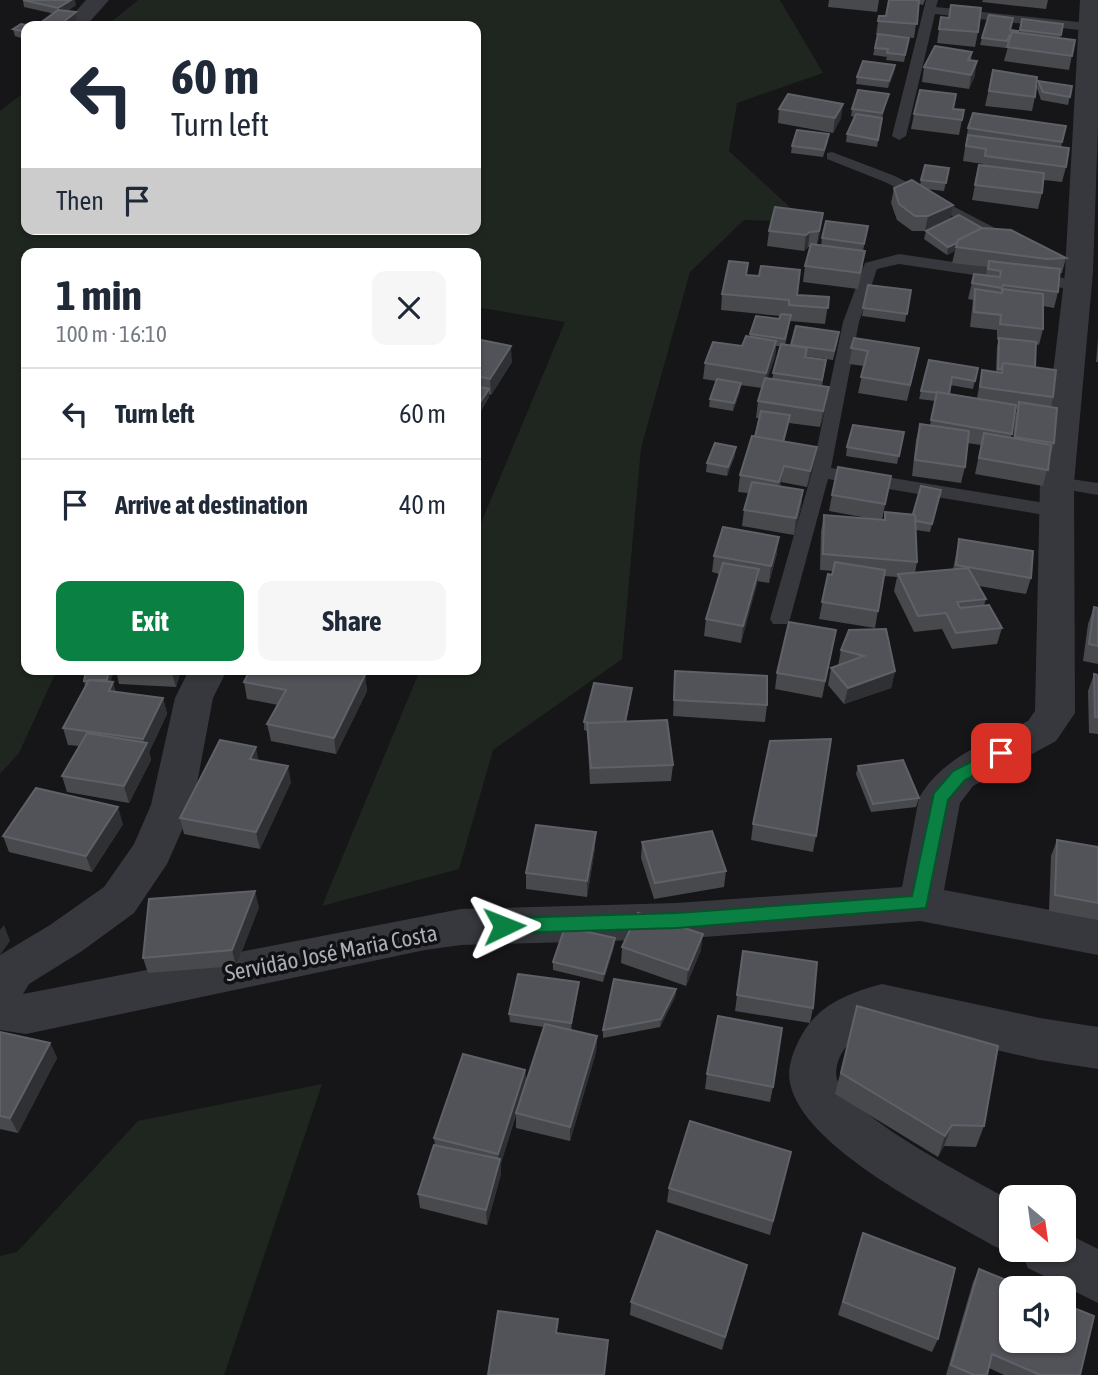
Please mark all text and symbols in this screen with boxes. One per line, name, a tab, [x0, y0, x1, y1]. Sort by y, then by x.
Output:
text: 60 m	[171, 48, 259, 104]
icon: left	[56, 49, 147, 140]
text: Turn left	[171, 106, 269, 143]
icon: arrive	[118, 182, 156, 220]
text: Then	[56, 186, 104, 216]
text: 1 min	[56, 271, 142, 319]
button: close	[372, 271, 446, 345]
text: 100 m · 16:10	[56, 321, 167, 347]
icon: left	[56, 395, 94, 433]
text: Turn left	[115, 399, 195, 429]
text: 60 m	[399, 399, 446, 429]
icon: arrive	[56, 486, 94, 524]
text: Arrive at destination	[115, 490, 308, 520]
text: 40 m	[399, 490, 446, 520]
button: Exit	[56, 581, 244, 661]
button: Share	[258, 581, 446, 661]
pin	[971, 723, 1031, 783]
icon: arrive	[982, 734, 1020, 772]
position arrow	[467, 889, 541, 963]
street label: Servidão José Maria Costa	[223, 920, 439, 986]
north arrow	[999, 1185, 1076, 1262]
map controls	[999, 1185, 1076, 1353]
button: sound	[999, 1276, 1076, 1353]

